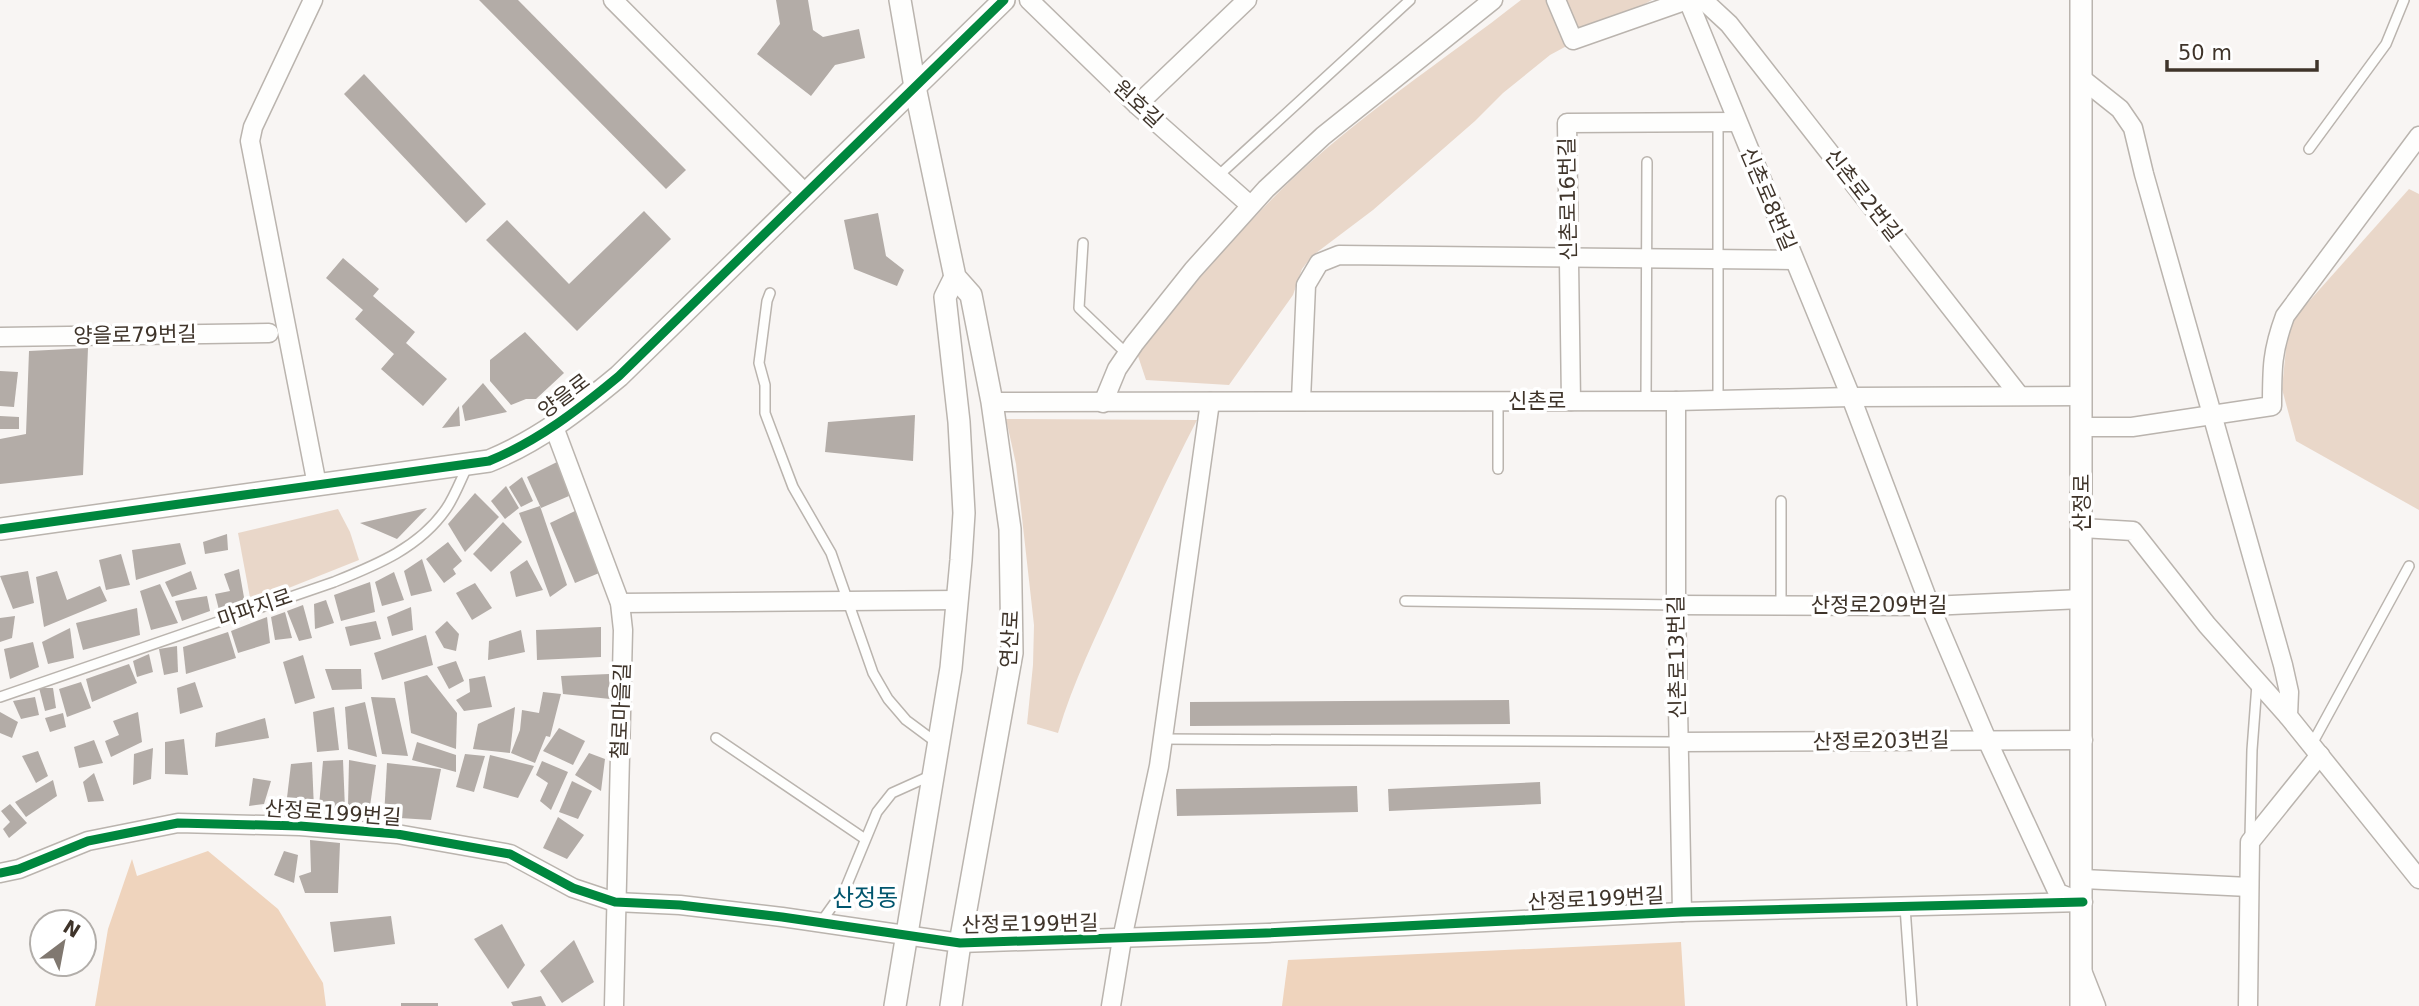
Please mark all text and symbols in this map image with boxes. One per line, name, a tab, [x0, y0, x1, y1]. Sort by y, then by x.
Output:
scale bar	[2167, 28, 2318, 72]
text: 50 m	[2178, 41, 2232, 65]
street label: 원호길	[1109, 75, 1167, 133]
street label: 신촌로16번길	[1555, 137, 1581, 261]
street label: 신촌로8번길	[1735, 144, 1801, 254]
street label: 신촌로2번길	[1820, 144, 1906, 246]
street label: 양을로79번길	[73, 322, 197, 348]
street label: 양을로	[534, 369, 594, 423]
street label: 신촌로	[1508, 389, 1566, 413]
street label: 산정로	[2070, 474, 2094, 532]
street label: 마파지로	[215, 584, 295, 632]
street label: 산정로209번길	[1811, 593, 1947, 617]
street label: 신촌로13번길	[1664, 595, 1690, 719]
street label: 연산로	[996, 609, 1024, 669]
street label: 철로마을길	[607, 662, 635, 760]
street label: 산정로203번길	[1812, 728, 1950, 754]
street label: 산정로199번길	[264, 796, 402, 830]
street label: 산정로199번길	[1527, 883, 1665, 915]
district label: 산정동	[832, 884, 898, 912]
north arrow	[28, 908, 98, 978]
street label: 산정로199번길	[961, 911, 1099, 937]
text: N	[59, 915, 85, 942]

